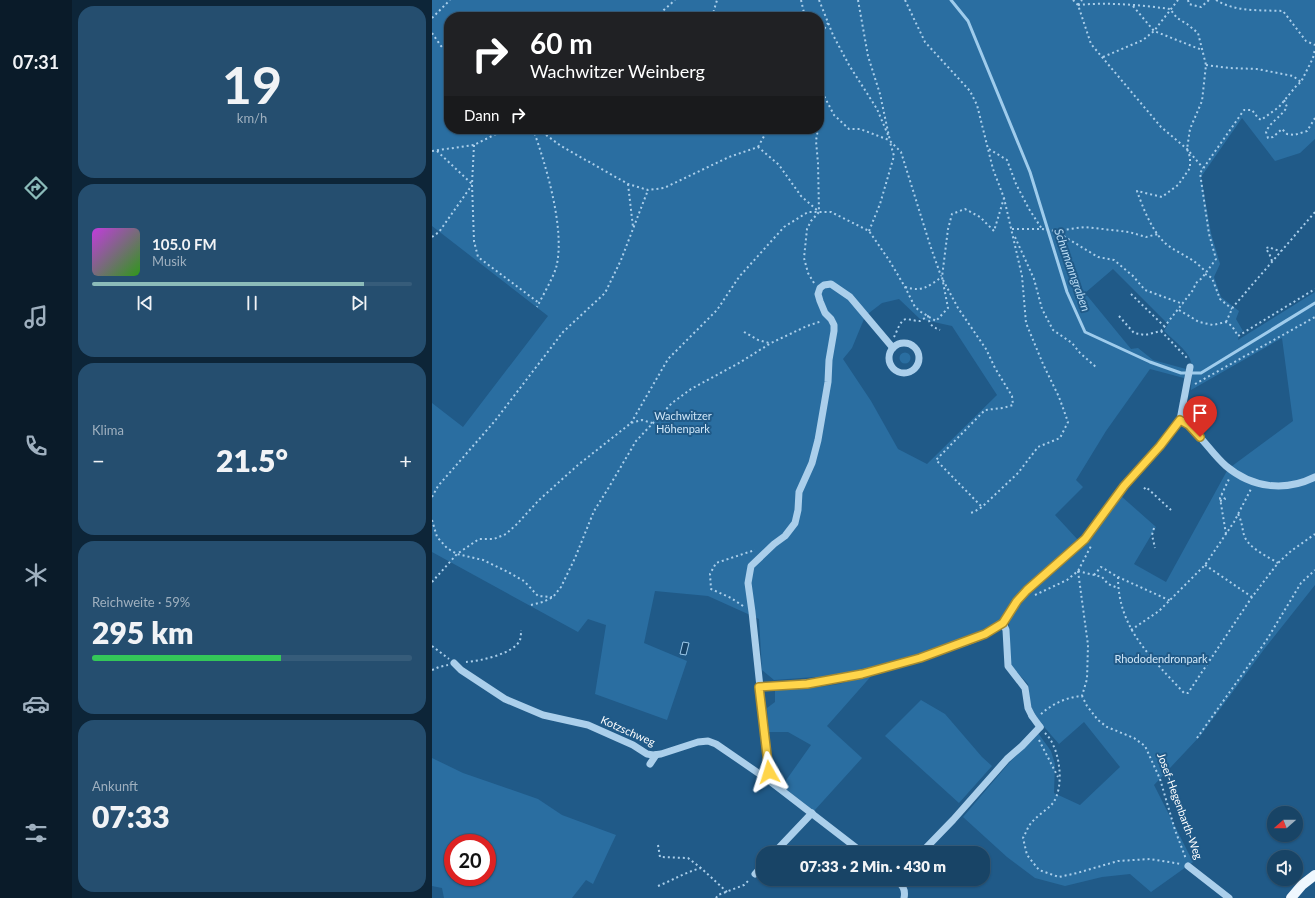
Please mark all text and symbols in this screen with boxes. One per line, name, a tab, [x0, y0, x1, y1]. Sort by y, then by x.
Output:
text: 60 m	[530, 26, 593, 60]
icon: right	[464, 28, 516, 80]
text: 07:31	[13, 51, 59, 73]
text: 19	[222, 53, 282, 115]
text: Wachwitzer Weinberg	[530, 60, 705, 82]
icon: right	[507, 104, 529, 126]
text: Dann	[464, 106, 499, 124]
text: km/h	[237, 110, 267, 126]
icon: directions	[22, 174, 50, 202]
water label: Schumanngraben	[1051, 226, 1094, 313]
text: 105.0 FM	[152, 235, 217, 253]
text: Musik	[152, 253, 187, 269]
icon: previous	[134, 292, 156, 314]
icon: pause	[241, 292, 263, 314]
icon: next	[348, 292, 370, 314]
icon: music	[22, 303, 50, 331]
pin	[1183, 396, 1217, 437]
icon: arrive	[1189, 402, 1211, 424]
park label: Wachwitzer Höhenpark	[654, 409, 712, 435]
text: Klima	[92, 422, 124, 438]
icon: phone	[22, 432, 50, 460]
text: 21.5°	[216, 442, 288, 478]
text: −	[92, 447, 105, 474]
text: +	[399, 447, 412, 474]
icon: climate	[22, 561, 50, 589]
text: Reichweite · 59%	[92, 594, 190, 610]
text: 295 km	[92, 614, 193, 650]
park label: Rhododendronpark	[1114, 652, 1208, 665]
icon: car	[22, 690, 50, 718]
street label: Kotzschweg	[599, 713, 658, 748]
position arrow	[748, 751, 790, 793]
street label: Josef-Hegenbarth-Weg	[1155, 751, 1206, 861]
text: Ankunft	[92, 778, 138, 794]
text: 07:33	[92, 798, 170, 834]
north arrow	[1267, 806, 1303, 842]
map controls	[1267, 806, 1303, 886]
icon: filters	[22, 819, 50, 847]
speed limit sign: 20	[444, 834, 496, 886]
button: sound	[1267, 850, 1303, 886]
text: 07:33 · 2 Min. · 430 m	[800, 857, 946, 875]

